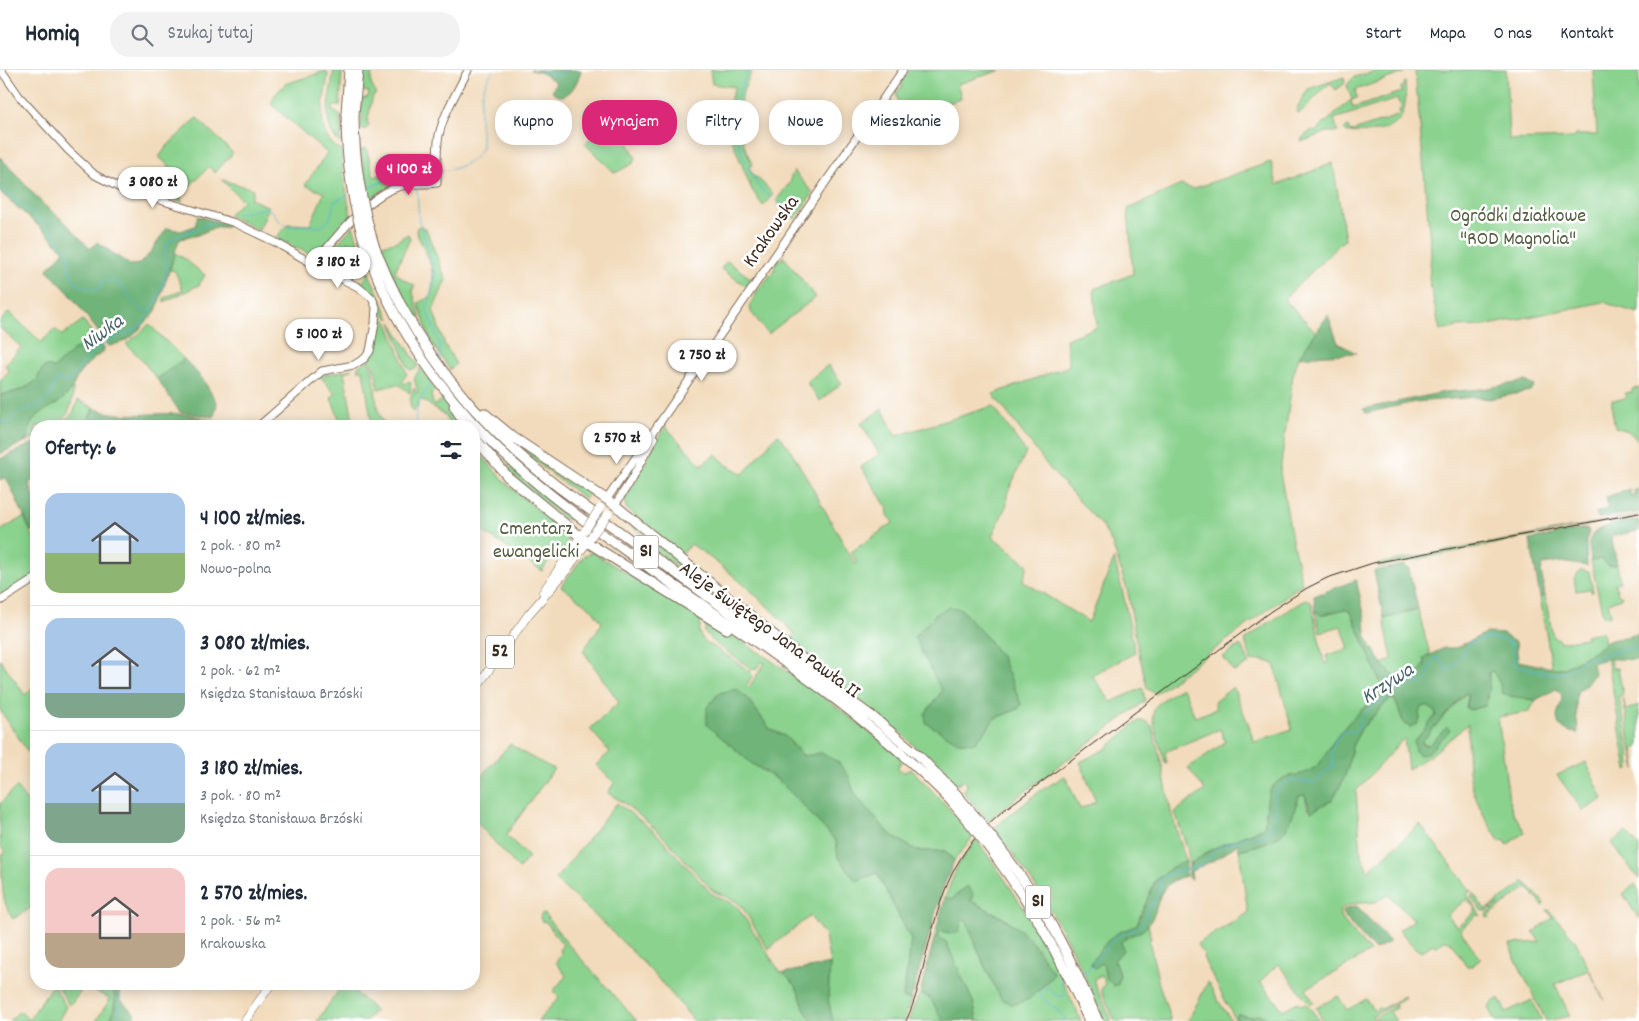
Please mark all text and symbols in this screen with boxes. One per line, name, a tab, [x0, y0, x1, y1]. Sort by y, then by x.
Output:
search box	[110, 12, 460, 57]
text: Homiq	[25, 18, 80, 52]
icon: search	[128, 21, 156, 49]
text: Szukaj tutaj	[168, 21, 253, 48]
text: Start	[1365, 22, 1402, 47]
text: Mapa	[1430, 22, 1465, 47]
text: O nas	[1493, 22, 1532, 47]
text: Kontakt	[1560, 22, 1614, 47]
chip: Kupno	[495, 100, 572, 145]
chip: Wynajem	[582, 100, 677, 145]
chip: Filtry	[687, 100, 759, 145]
chip: Nowe	[769, 100, 842, 145]
chip: Mieszkanie	[852, 100, 959, 145]
pin: 4 100 zł	[357, 154, 461, 196]
text: 4 100 zł	[386, 158, 432, 181]
pin: 3 080 zł	[101, 166, 205, 209]
text: 3 080 zł	[129, 171, 177, 194]
street label: Krakowska	[737, 190, 807, 274]
park label: Ogródki działkowe "ROD Magnolia"	[1450, 203, 1586, 254]
pin: 3 180 zł	[286, 246, 390, 289]
text: 3 180 zł	[316, 251, 360, 274]
water label: Niwka	[75, 308, 131, 360]
pin: 5 100 zł	[267, 318, 371, 361]
text: 5 100 zł	[296, 323, 342, 346]
pin: 2 750 zł	[650, 340, 754, 382]
text: 2 750 zł	[679, 344, 725, 367]
pin: 2 570 zł	[565, 422, 669, 465]
text: 2 570 zł	[594, 427, 640, 450]
text: Oferty: 6	[45, 435, 116, 465]
icon: filters	[437, 436, 465, 464]
text: 4 100 zł/mies.	[200, 505, 305, 535]
icon: home	[85, 513, 145, 573]
park label: Cmentarz ewangelicki	[493, 516, 579, 567]
text: 2 pok. · 80 m²	[200, 535, 281, 558]
road number: S1	[634, 536, 658, 568]
street label: Aleje świętego Jana Pawła II	[673, 556, 865, 706]
text: Nowo-polna	[200, 558, 271, 581]
text: 3 080 zł/mies.	[200, 630, 309, 660]
road number: 52	[486, 636, 514, 668]
icon: home	[85, 638, 145, 698]
water label: Krzywa	[1356, 656, 1421, 713]
text: 2 pok. · 62 m²	[200, 660, 281, 683]
text: Księdza Stanisława Brzóski	[200, 683, 362, 706]
text: 3 180 zł/mies.	[200, 755, 303, 785]
icon: home	[85, 763, 145, 823]
text: 3 pok. · 80 m²	[200, 785, 281, 808]
text: Księdza Stanisława Brzóski	[200, 808, 362, 831]
text: 2 570 zł/mies.	[200, 880, 307, 910]
road number: S1	[1026, 886, 1050, 919]
icon: home	[85, 888, 145, 948]
text: 2 pok. · 56 m²	[200, 910, 281, 933]
text: Krakowska	[200, 933, 266, 956]

